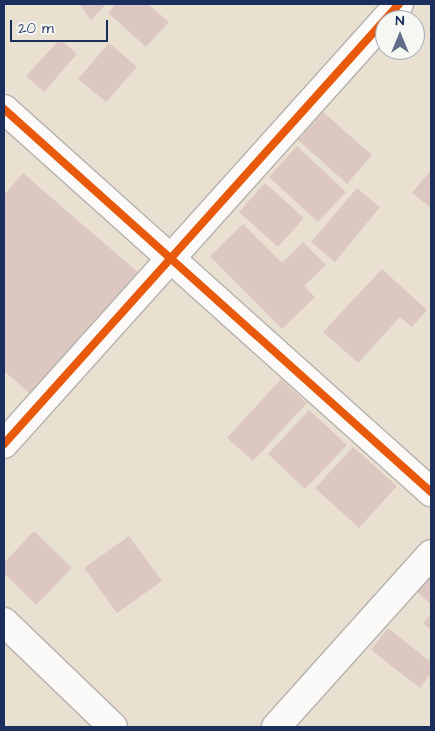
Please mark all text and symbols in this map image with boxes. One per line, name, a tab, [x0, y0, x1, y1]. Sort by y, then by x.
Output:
scale bar	[12, 10, 110, 42]
north arrow	[375, 10, 425, 60]
text: N	[396, 11, 404, 31]
text: 20 m	[18, 18, 54, 39]

